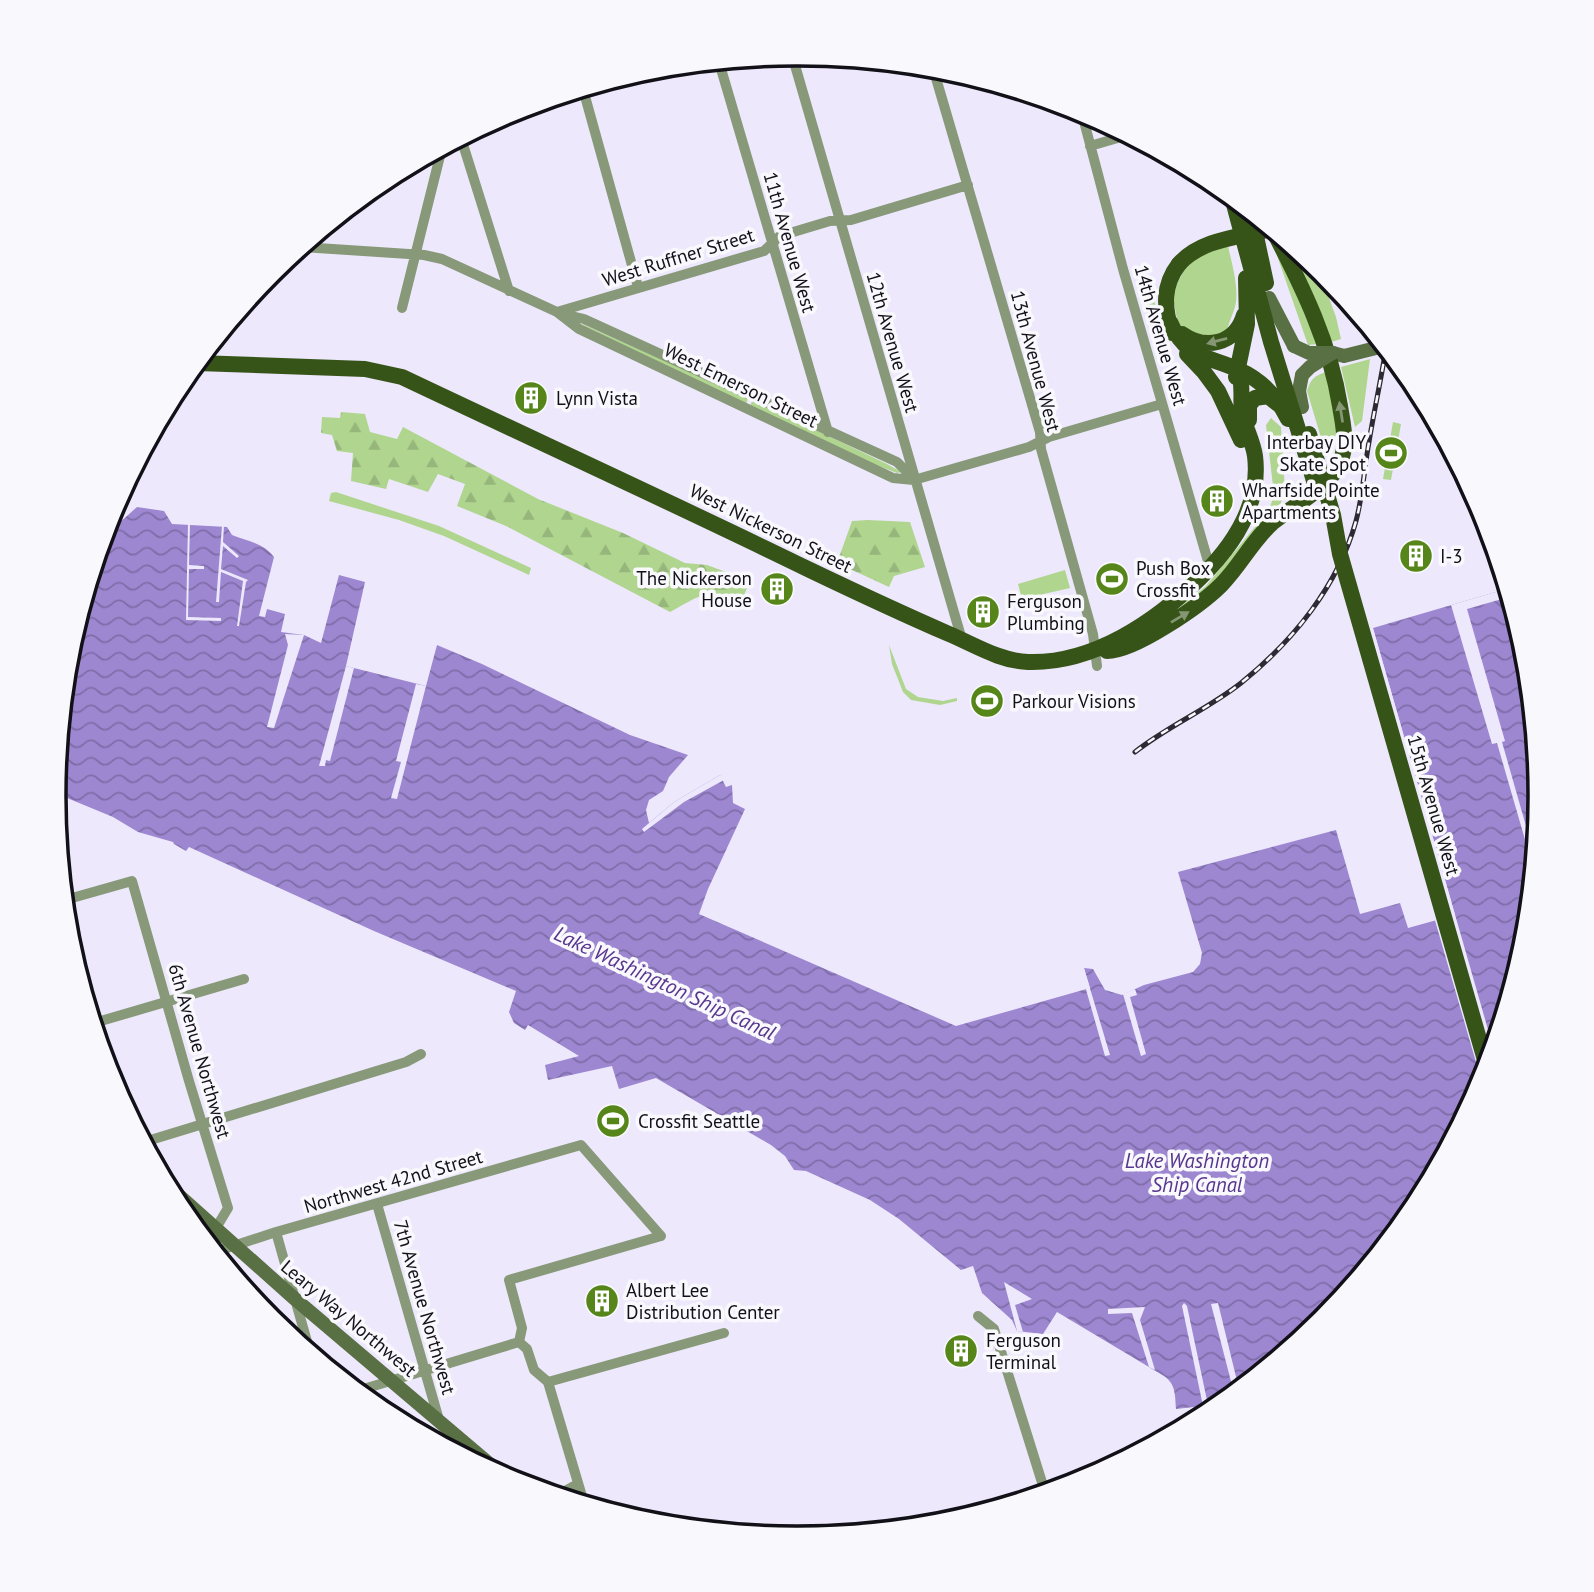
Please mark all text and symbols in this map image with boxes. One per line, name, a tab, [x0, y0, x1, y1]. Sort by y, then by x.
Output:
street label: 11th Avenue West	[758, 169, 822, 316]
street label: West Ruffner Street	[599, 222, 757, 292]
street label: 14th Avenue West	[1129, 262, 1193, 409]
street label: 12th Avenue West	[861, 269, 925, 416]
street label: 13th Avenue West	[1006, 288, 1067, 435]
one-way arrow	[1206, 336, 1228, 347]
street label: West Emerson Street	[660, 337, 822, 433]
building icon: Lynn Vista	[512, 379, 550, 417]
place label: Lynn Vista	[556, 386, 638, 410]
one-way arrow	[1335, 401, 1346, 423]
place label: Interbay DIY Skate Spot	[1266, 430, 1367, 476]
sports icon: Interbay DIY Skate Spot	[1372, 434, 1410, 472]
street label: West Nickerson Street	[686, 478, 857, 578]
place label: Wharfside Pointe Apartments	[1242, 478, 1380, 524]
building icon: Wharfside Pointe Apartments	[1198, 482, 1236, 520]
building icon: I-3	[1397, 537, 1435, 575]
place label: I-3	[1440, 544, 1463, 568]
place label: Push Box Crossfit	[1136, 556, 1210, 602]
sports icon: Push Box Crossfit	[1093, 560, 1131, 598]
place label: The Nickerson House	[636, 566, 752, 612]
building icon: The Nickerson House	[758, 570, 796, 608]
place label: Ferguson Plumbing	[1007, 589, 1085, 635]
building icon: Ferguson Plumbing	[964, 593, 1002, 631]
one-way arrow	[1170, 610, 1189, 623]
sports icon: Parkour Visions	[968, 682, 1006, 720]
place label: Parkour Visions	[1012, 689, 1136, 713]
street label: 15th Avenue West	[1402, 732, 1466, 879]
water label: Lake Washington Ship Canal	[550, 920, 780, 1046]
street label: 6th Avenue Northwest	[164, 961, 237, 1142]
sports icon: Crossfit Seattle	[594, 1102, 632, 1140]
place label: Crossfit Seattle	[638, 1109, 760, 1133]
street label: Northwest 42nd Street	[301, 1144, 486, 1218]
water label: Lake Washington Ship Canal	[1125, 1147, 1269, 1198]
street label: 7th Avenue Northwest	[389, 1217, 462, 1397]
street label: Leary Way Northwest	[276, 1254, 422, 1382]
place label: Albert Lee Distribution Center	[626, 1278, 780, 1324]
building icon: Albert Lee Distribution Center	[583, 1282, 621, 1320]
place label: Ferguson Terminal	[986, 1328, 1061, 1374]
building icon: Ferguson Terminal	[942, 1332, 980, 1370]

